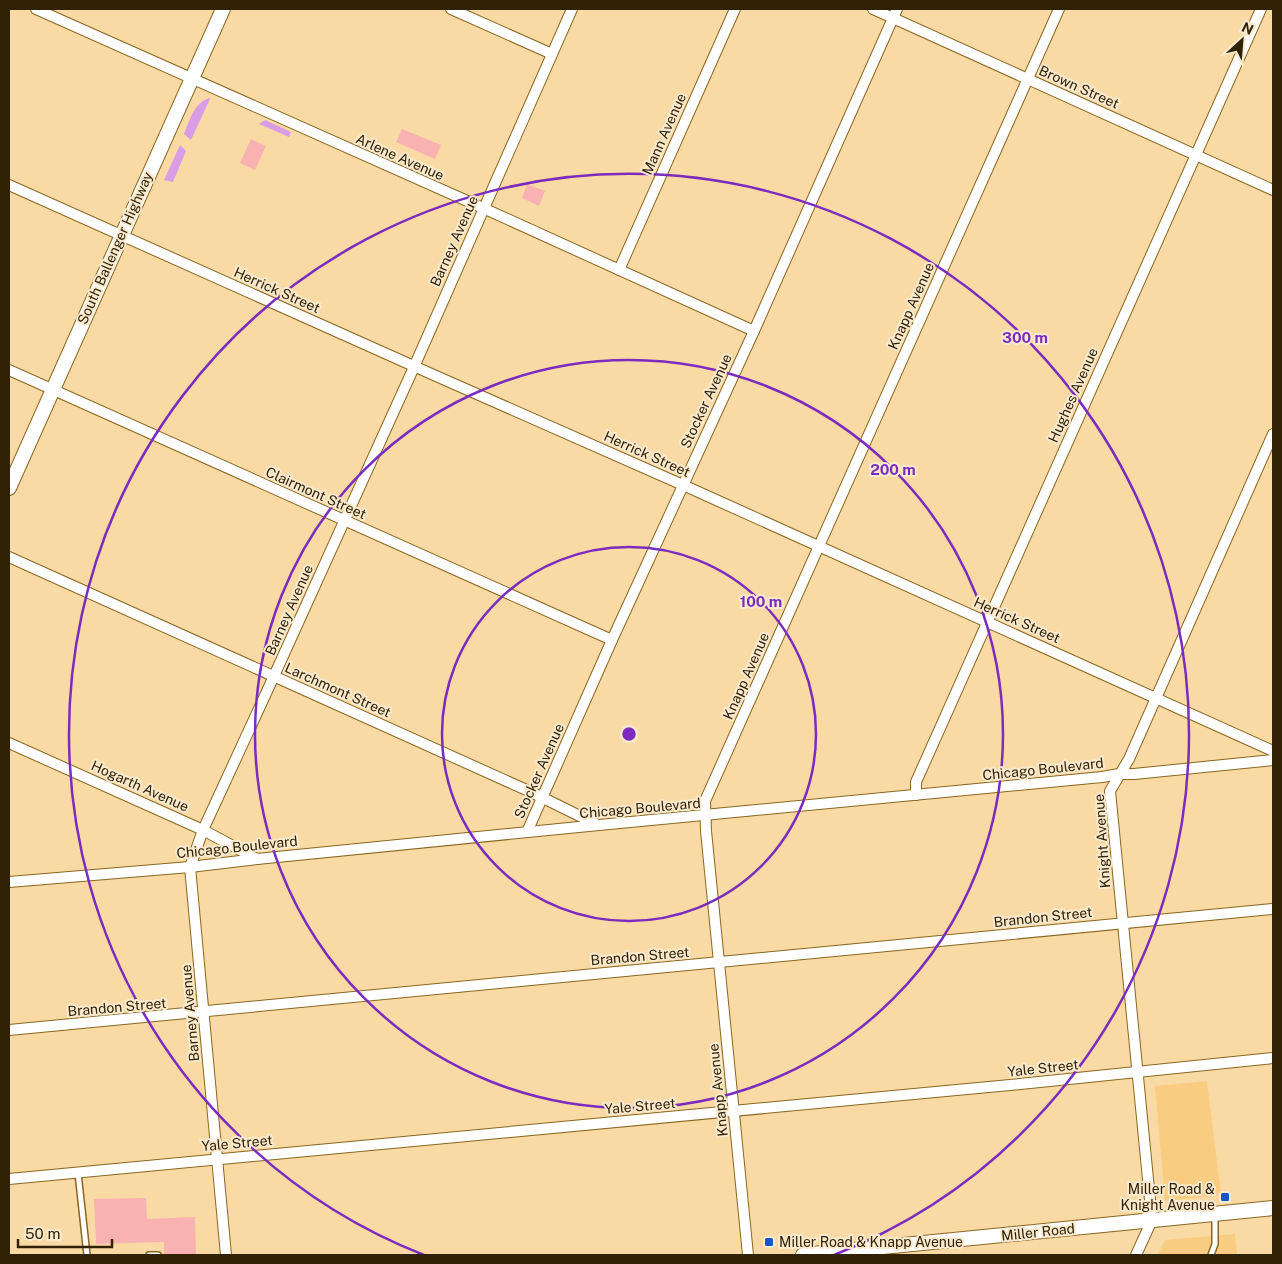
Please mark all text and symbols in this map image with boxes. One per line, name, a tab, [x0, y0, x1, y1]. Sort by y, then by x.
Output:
north arrow	[1217, 15, 1267, 65]
text: N	[1239, 19, 1256, 38]
street label: Brown Street	[1037, 62, 1121, 112]
street label: Mann Avenue	[639, 91, 689, 177]
street label: Arlene Avenue	[354, 130, 447, 184]
street label: South Ballenger Highway	[74, 169, 156, 327]
street label: Barney Avenue	[427, 193, 481, 289]
street label: Knapp Avenue	[885, 260, 937, 352]
street label: Herrick Street	[231, 264, 323, 316]
text: 300 m	[1002, 329, 1048, 346]
street label: Hughes Avenue	[1045, 345, 1101, 445]
street label: Stocker Avenue	[677, 351, 735, 451]
street label: Herrick Street	[601, 428, 693, 480]
text: 200 m	[870, 461, 916, 478]
street label: Clairmont Street	[263, 464, 369, 522]
street label: Barney Avenue	[262, 562, 316, 658]
text: 100 m	[740, 593, 782, 610]
street label: Herrick Street	[971, 594, 1063, 646]
street label: Knapp Avenue	[720, 630, 772, 722]
street label: Larchmont Street	[283, 659, 393, 721]
street label: Stocker Avenue	[511, 721, 567, 821]
centre of rings	[620, 725, 638, 743]
street label: Chicago Boulevard	[982, 755, 1104, 783]
street label: Hogarth Avenue	[89, 757, 191, 815]
street label: Knight Avenue	[1091, 793, 1113, 889]
street label: Chicago Boulevard	[579, 795, 701, 821]
street label: Chicago Boulevard	[176, 833, 298, 861]
street label: Brandon Street	[993, 904, 1093, 930]
street label: Brandon Street	[590, 944, 690, 968]
street label: Barney Avenue	[178, 964, 202, 1062]
street label: Brandon Street	[67, 995, 167, 1019]
street label: Knapp Avenue	[705, 1043, 731, 1137]
street label: Yale Street	[1007, 1056, 1079, 1080]
street label: Yale Street	[604, 1095, 676, 1117]
street label: Yale Street	[201, 1132, 273, 1154]
place label: Miller Road & Knight Avenue	[1121, 1181, 1215, 1213]
marker: Miller Road & Knight Avenue	[1219, 1191, 1231, 1203]
scale bar	[18, 1216, 111, 1248]
street label: Miller Road	[1000, 1220, 1076, 1244]
text: 50 m	[25, 1225, 60, 1242]
place label: Miller Road & Knapp Avenue	[779, 1234, 963, 1250]
marker: Miller Road & Knapp Avenue	[763, 1236, 775, 1248]

